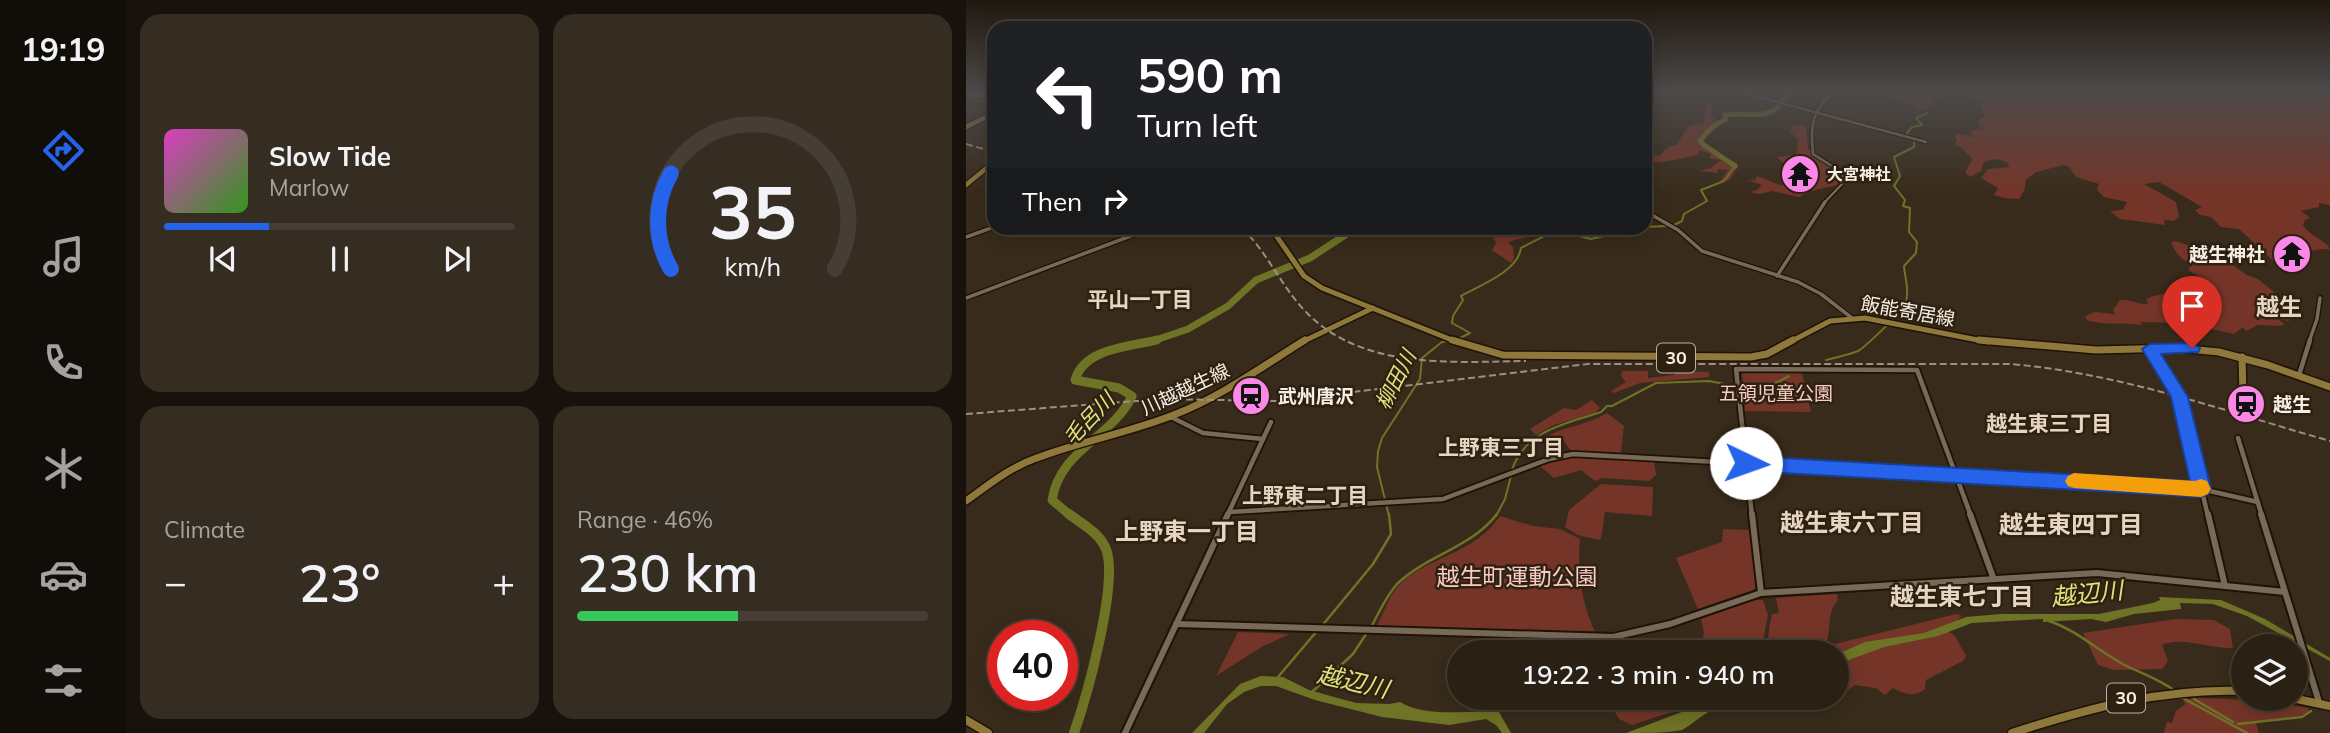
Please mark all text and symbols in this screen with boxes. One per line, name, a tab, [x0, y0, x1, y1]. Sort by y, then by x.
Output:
text: 19:19	[21, 29, 105, 69]
text: 590 m	[1137, 44, 1283, 105]
icon: left	[1022, 49, 1113, 140]
text: Turn left	[1137, 105, 1257, 145]
icon: directions	[39, 126, 88, 175]
text: Slow Tide	[269, 140, 391, 173]
temple icon: 大宮神社	[1779, 153, 1821, 195]
place label: 大宮神社	[1827, 164, 1891, 184]
text: 35	[709, 167, 796, 258]
text: Marlow	[269, 173, 349, 202]
icon: right	[1096, 182, 1134, 220]
text: Then	[1022, 185, 1082, 218]
icon: music	[39, 232, 88, 281]
temple icon: 越生神社	[2271, 233, 2313, 275]
icon: previous	[204, 240, 242, 278]
icon: pause	[321, 240, 359, 278]
icon: next	[438, 240, 476, 278]
place label: 越生神社	[2189, 242, 2265, 266]
text: km/h	[724, 251, 781, 282]
pin	[2162, 276, 2222, 348]
district label: 平山一丁目	[1088, 286, 1193, 312]
icon: arrive	[2173, 287, 2211, 325]
street label: 飯能寄居線	[1859, 291, 1957, 331]
district label: 越生	[2256, 292, 2302, 321]
icon: phone	[39, 338, 88, 387]
water label: 柳田川	[1369, 344, 1422, 414]
road number: 30	[1657, 344, 1695, 372]
street label: 川越越生線	[1137, 358, 1233, 420]
station icon: 武州唐沢	[1230, 375, 1272, 417]
park label: 五領児童公園	[1719, 381, 1833, 405]
station icon: 越生	[2225, 383, 2267, 425]
place label: 武州唐沢	[1278, 384, 1354, 408]
water label: 毛呂川	[1057, 385, 1121, 450]
place label: 越生	[2273, 392, 2311, 416]
district label: 越生東三丁目	[1986, 410, 2112, 436]
position arrow	[1709, 426, 1783, 500]
district label: 上野東三丁目	[1438, 434, 1564, 460]
icon: climate	[39, 444, 88, 493]
district label: 上野東二丁目	[1242, 482, 1368, 508]
text: Range · 46%	[577, 505, 713, 534]
district label: 越生東六丁目	[1780, 507, 1924, 537]
district label: 越生東四丁目	[1999, 509, 2143, 539]
text: Climate	[164, 515, 245, 544]
district label: 上野東一丁目	[1115, 516, 1259, 546]
text: 230 km	[577, 540, 758, 605]
icon: car	[39, 550, 88, 599]
text: 23°	[299, 550, 380, 615]
text: −	[164, 558, 187, 606]
text: +	[492, 558, 515, 606]
park label: 越生町運動公園	[1437, 562, 1598, 591]
water label: 越辺川	[2050, 574, 2127, 612]
district label: 越生東七丁目	[1890, 581, 2034, 611]
speed limit sign: 40	[987, 620, 1078, 711]
map controls	[2231, 634, 2308, 711]
button: layers	[2231, 634, 2308, 711]
icon: filters	[39, 656, 88, 705]
water label: 越辺川	[1315, 658, 1395, 704]
text: 19:22 · 3 min · 940 m	[1521, 658, 1775, 691]
road number: 30	[2107, 684, 2145, 712]

